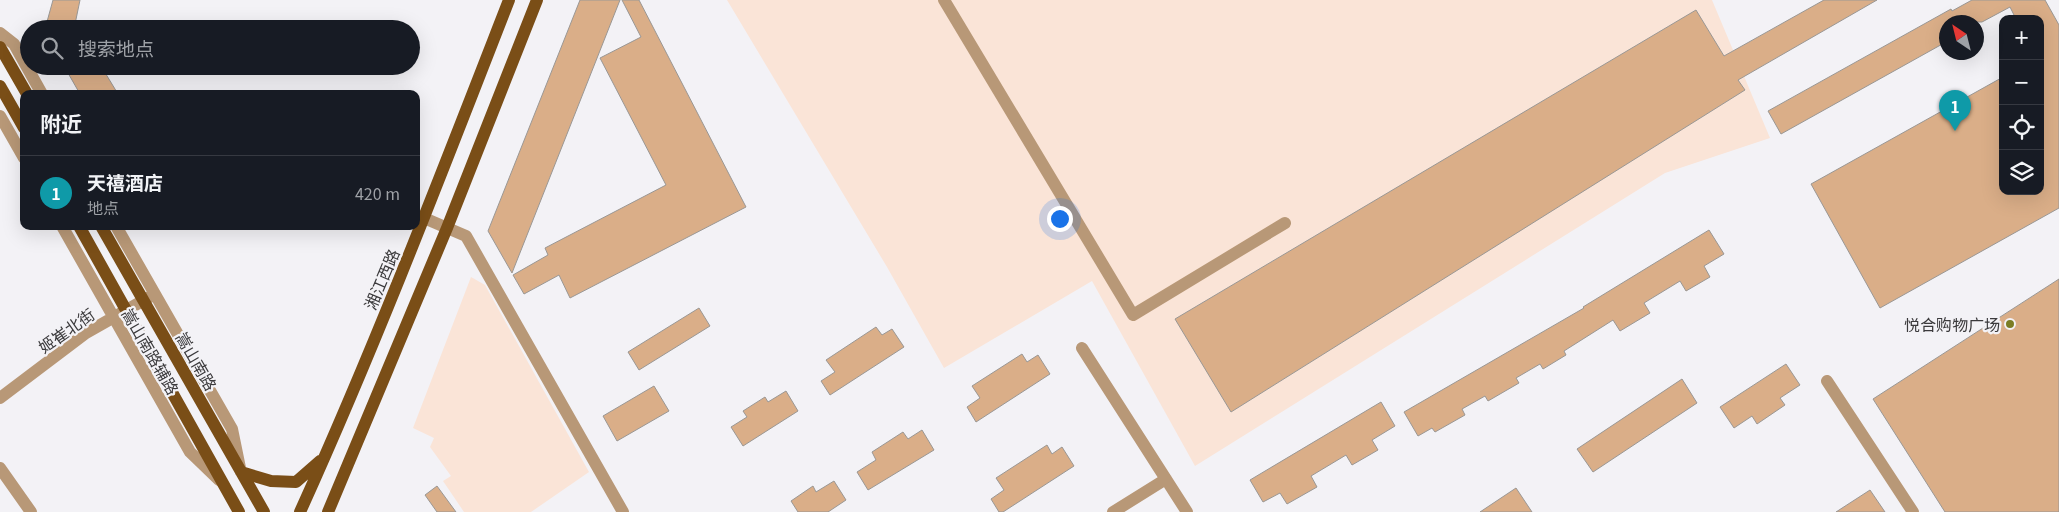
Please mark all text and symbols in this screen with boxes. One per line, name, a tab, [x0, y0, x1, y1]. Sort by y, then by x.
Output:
north arrow	[1939, 15, 1984, 60]
map controls	[1999, 15, 2044, 195]
button: +	[1999, 15, 2044, 60]
search box	[20, 20, 420, 75]
icon: search	[38, 34, 66, 62]
text: 搜索地点	[78, 34, 154, 61]
button: −	[1999, 60, 2044, 105]
pin: 1	[1939, 90, 1971, 131]
button: locate	[1999, 105, 2044, 150]
text: 附近	[40, 108, 82, 138]
button: layers	[1999, 150, 2044, 195]
text: 天禧酒店	[87, 168, 163, 195]
text: 1	[51, 181, 61, 205]
text: 420 m	[355, 181, 400, 205]
text: 地点	[87, 195, 119, 219]
your location	[1047, 206, 1073, 232]
street label: 湘江西路	[357, 245, 405, 313]
street label: 姬崔北街	[33, 302, 99, 358]
street label: 嵩山南路辅路	[117, 303, 185, 399]
place label: 悦合购物广场	[1904, 312, 2000, 336]
marker: 悦合购物广场	[2004, 318, 2016, 330]
street label: 嵩山南路	[171, 327, 223, 395]

